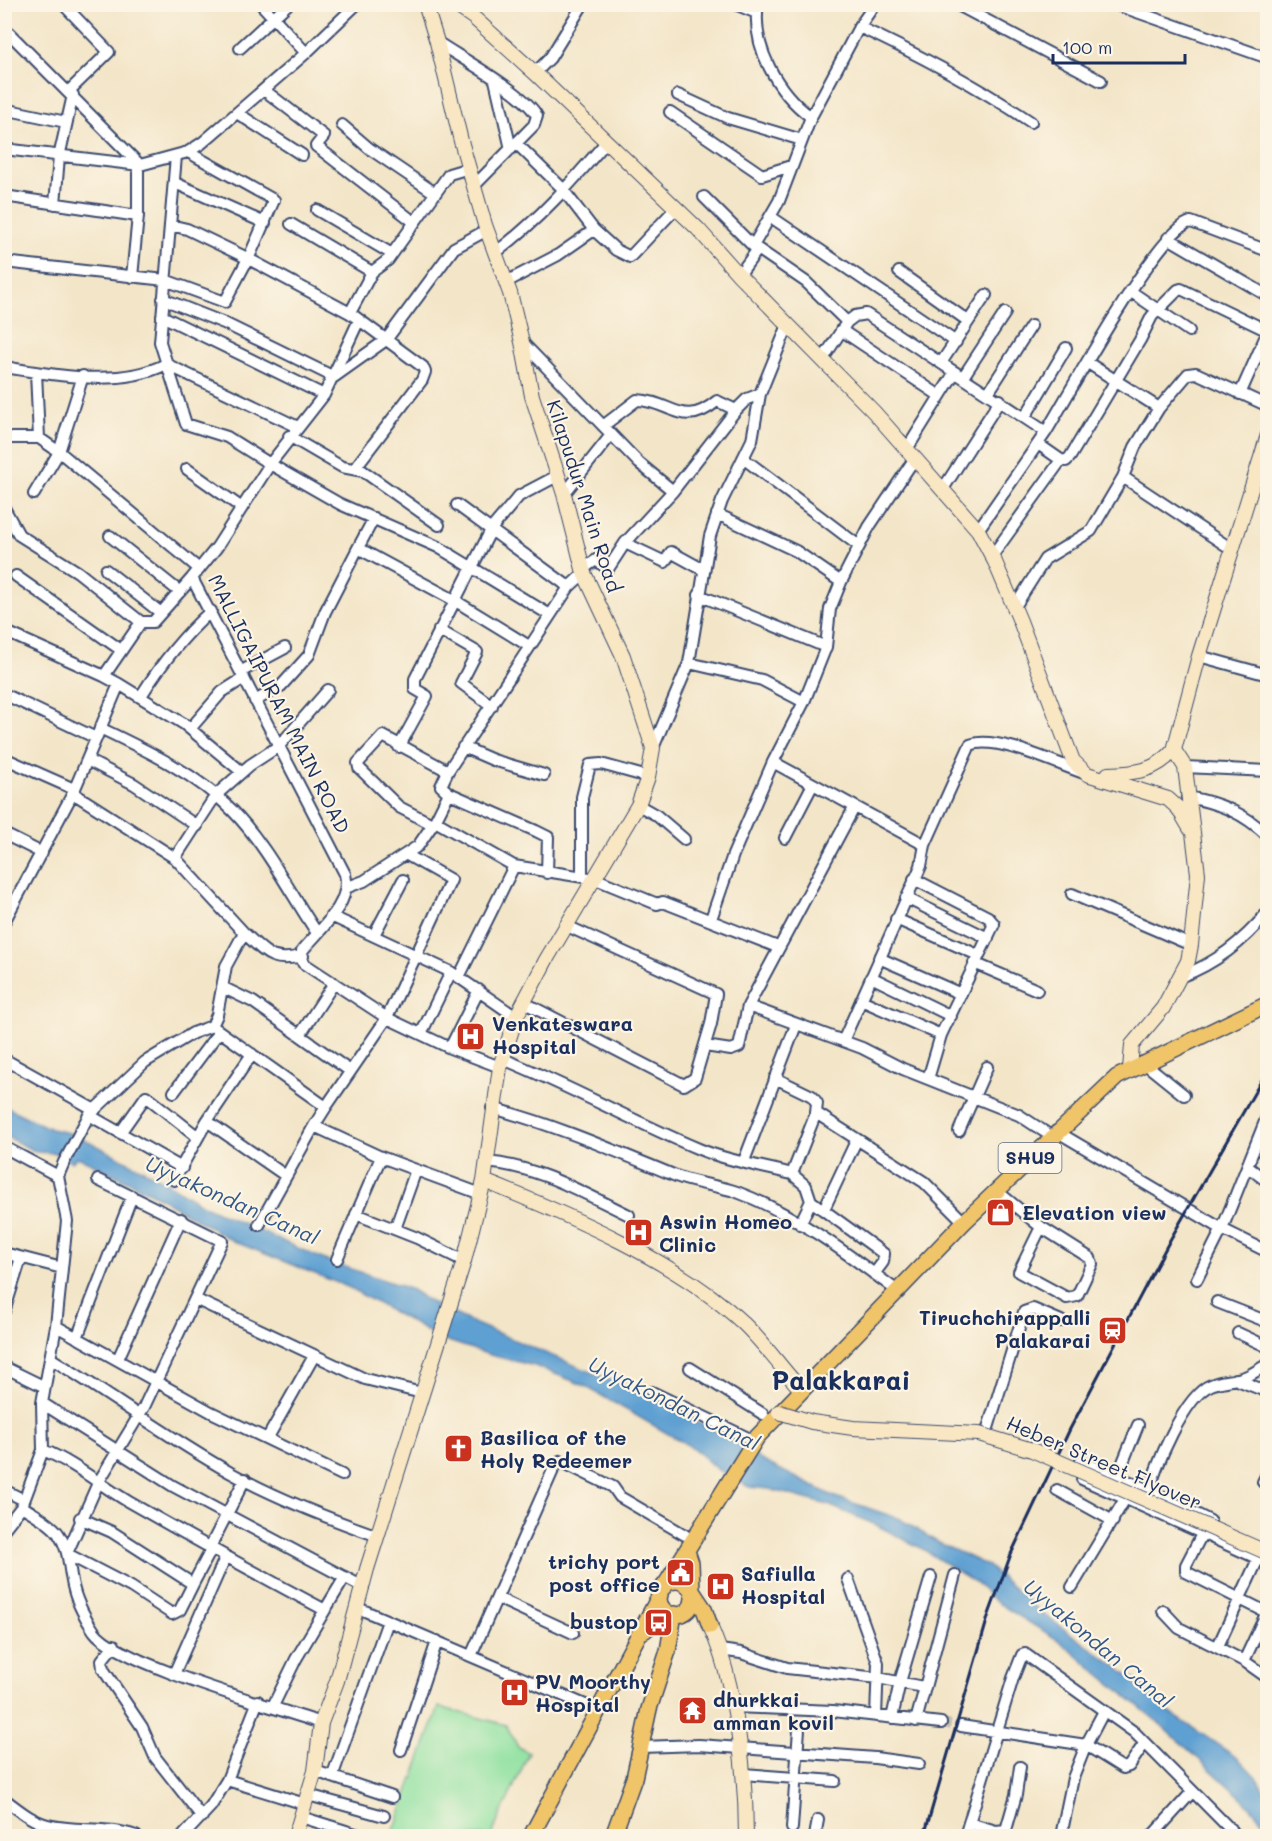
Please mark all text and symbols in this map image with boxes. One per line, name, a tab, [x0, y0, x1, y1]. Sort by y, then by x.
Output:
scale bar	[1053, 27, 1185, 65]
text: 100 m	[1062, 35, 1112, 59]
street label: Kilapudur Main Road	[542, 396, 628, 595]
street label: MALLIGAIPURAM MAIN ROAD	[203, 570, 357, 838]
place label: Venkateswara Hospital	[492, 1010, 633, 1059]
hospital icon: Venkateswara Hospital	[455, 1020, 487, 1052]
road number: SHU9	[998, 1143, 1062, 1173]
water label: Uyyakondan Canal	[142, 1149, 324, 1250]
shop icon: Elevation view	[985, 1197, 1017, 1229]
place label: Elevation view	[1022, 1199, 1167, 1225]
place label: Aswin Homeo Clinic	[659, 1208, 792, 1257]
hospital icon: Aswin Homeo Clinic	[622, 1217, 654, 1249]
place label: Tiruchchirappalli Palakarai	[919, 1304, 1091, 1353]
station icon: Tiruchchirappalli Palakarai	[1096, 1314, 1128, 1346]
water label: Uyyakondan Canal	[585, 1350, 765, 1456]
district label: Palakkarai	[772, 1363, 911, 1397]
street label: Heber Street Flyover	[1003, 1409, 1206, 1515]
place label: Basilica of the Holy Redeemer	[480, 1424, 632, 1473]
church icon: Basilica of the Holy Redeemer	[443, 1433, 475, 1465]
place label: trichy port post office	[548, 1548, 660, 1597]
public building icon: trichy port post office	[665, 1557, 697, 1589]
place label: Safiulla Hospital	[741, 1560, 825, 1609]
hospital icon: Safiulla Hospital	[704, 1570, 736, 1602]
water label: Uyyakondan Canal	[1019, 1572, 1180, 1714]
bus stop icon: bustop	[643, 1606, 675, 1638]
place label: bustop	[570, 1608, 638, 1634]
place label: PV Moorthy Hospital	[535, 1668, 651, 1717]
hospital icon: PV Moorthy Hospital	[498, 1677, 530, 1709]
place label: dhurkkai amman kovil	[713, 1686, 834, 1735]
temple icon: dhurkkai amman kovil	[676, 1695, 708, 1727]

